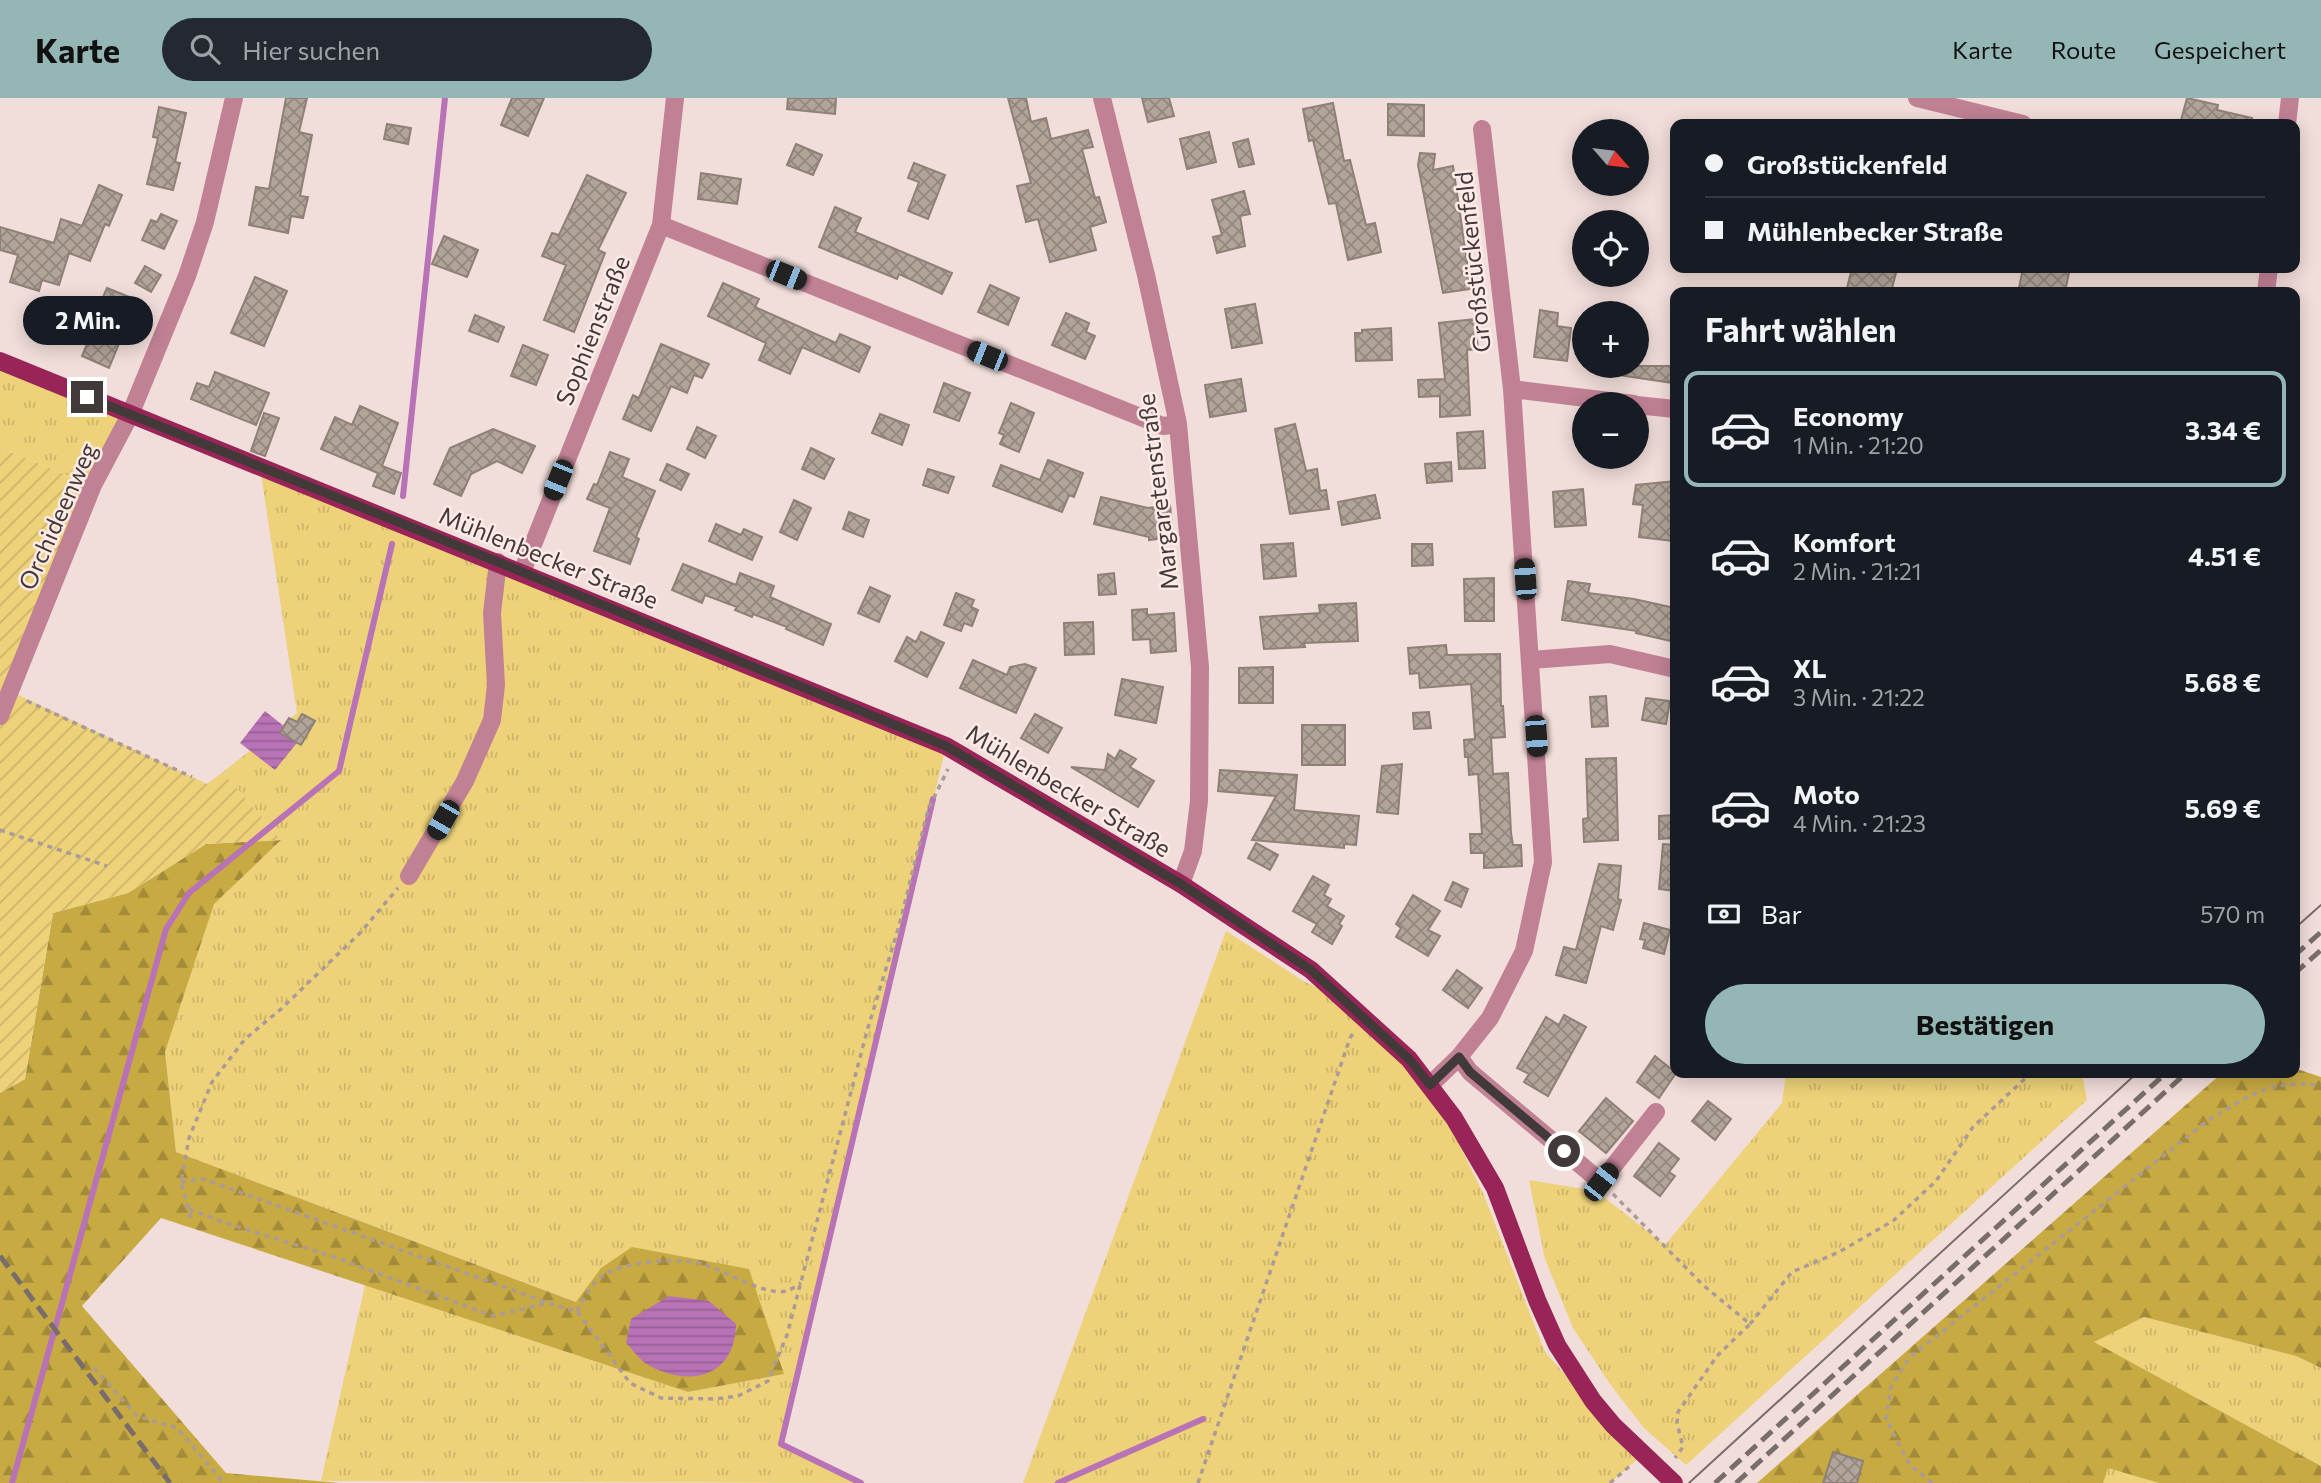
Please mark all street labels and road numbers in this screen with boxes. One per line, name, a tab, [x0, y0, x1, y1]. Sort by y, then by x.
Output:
street label: Großstückenfeld	[1448, 170, 1496, 354]
street label: Sophienstraße	[549, 251, 635, 409]
street label: Margaretenstraße	[1131, 392, 1183, 592]
street label: Orchideenweg	[12, 438, 102, 594]
street label: Mühlenbecker Straße	[435, 500, 663, 614]
street label: Mühlenbecker Straße	[962, 717, 1176, 863]

